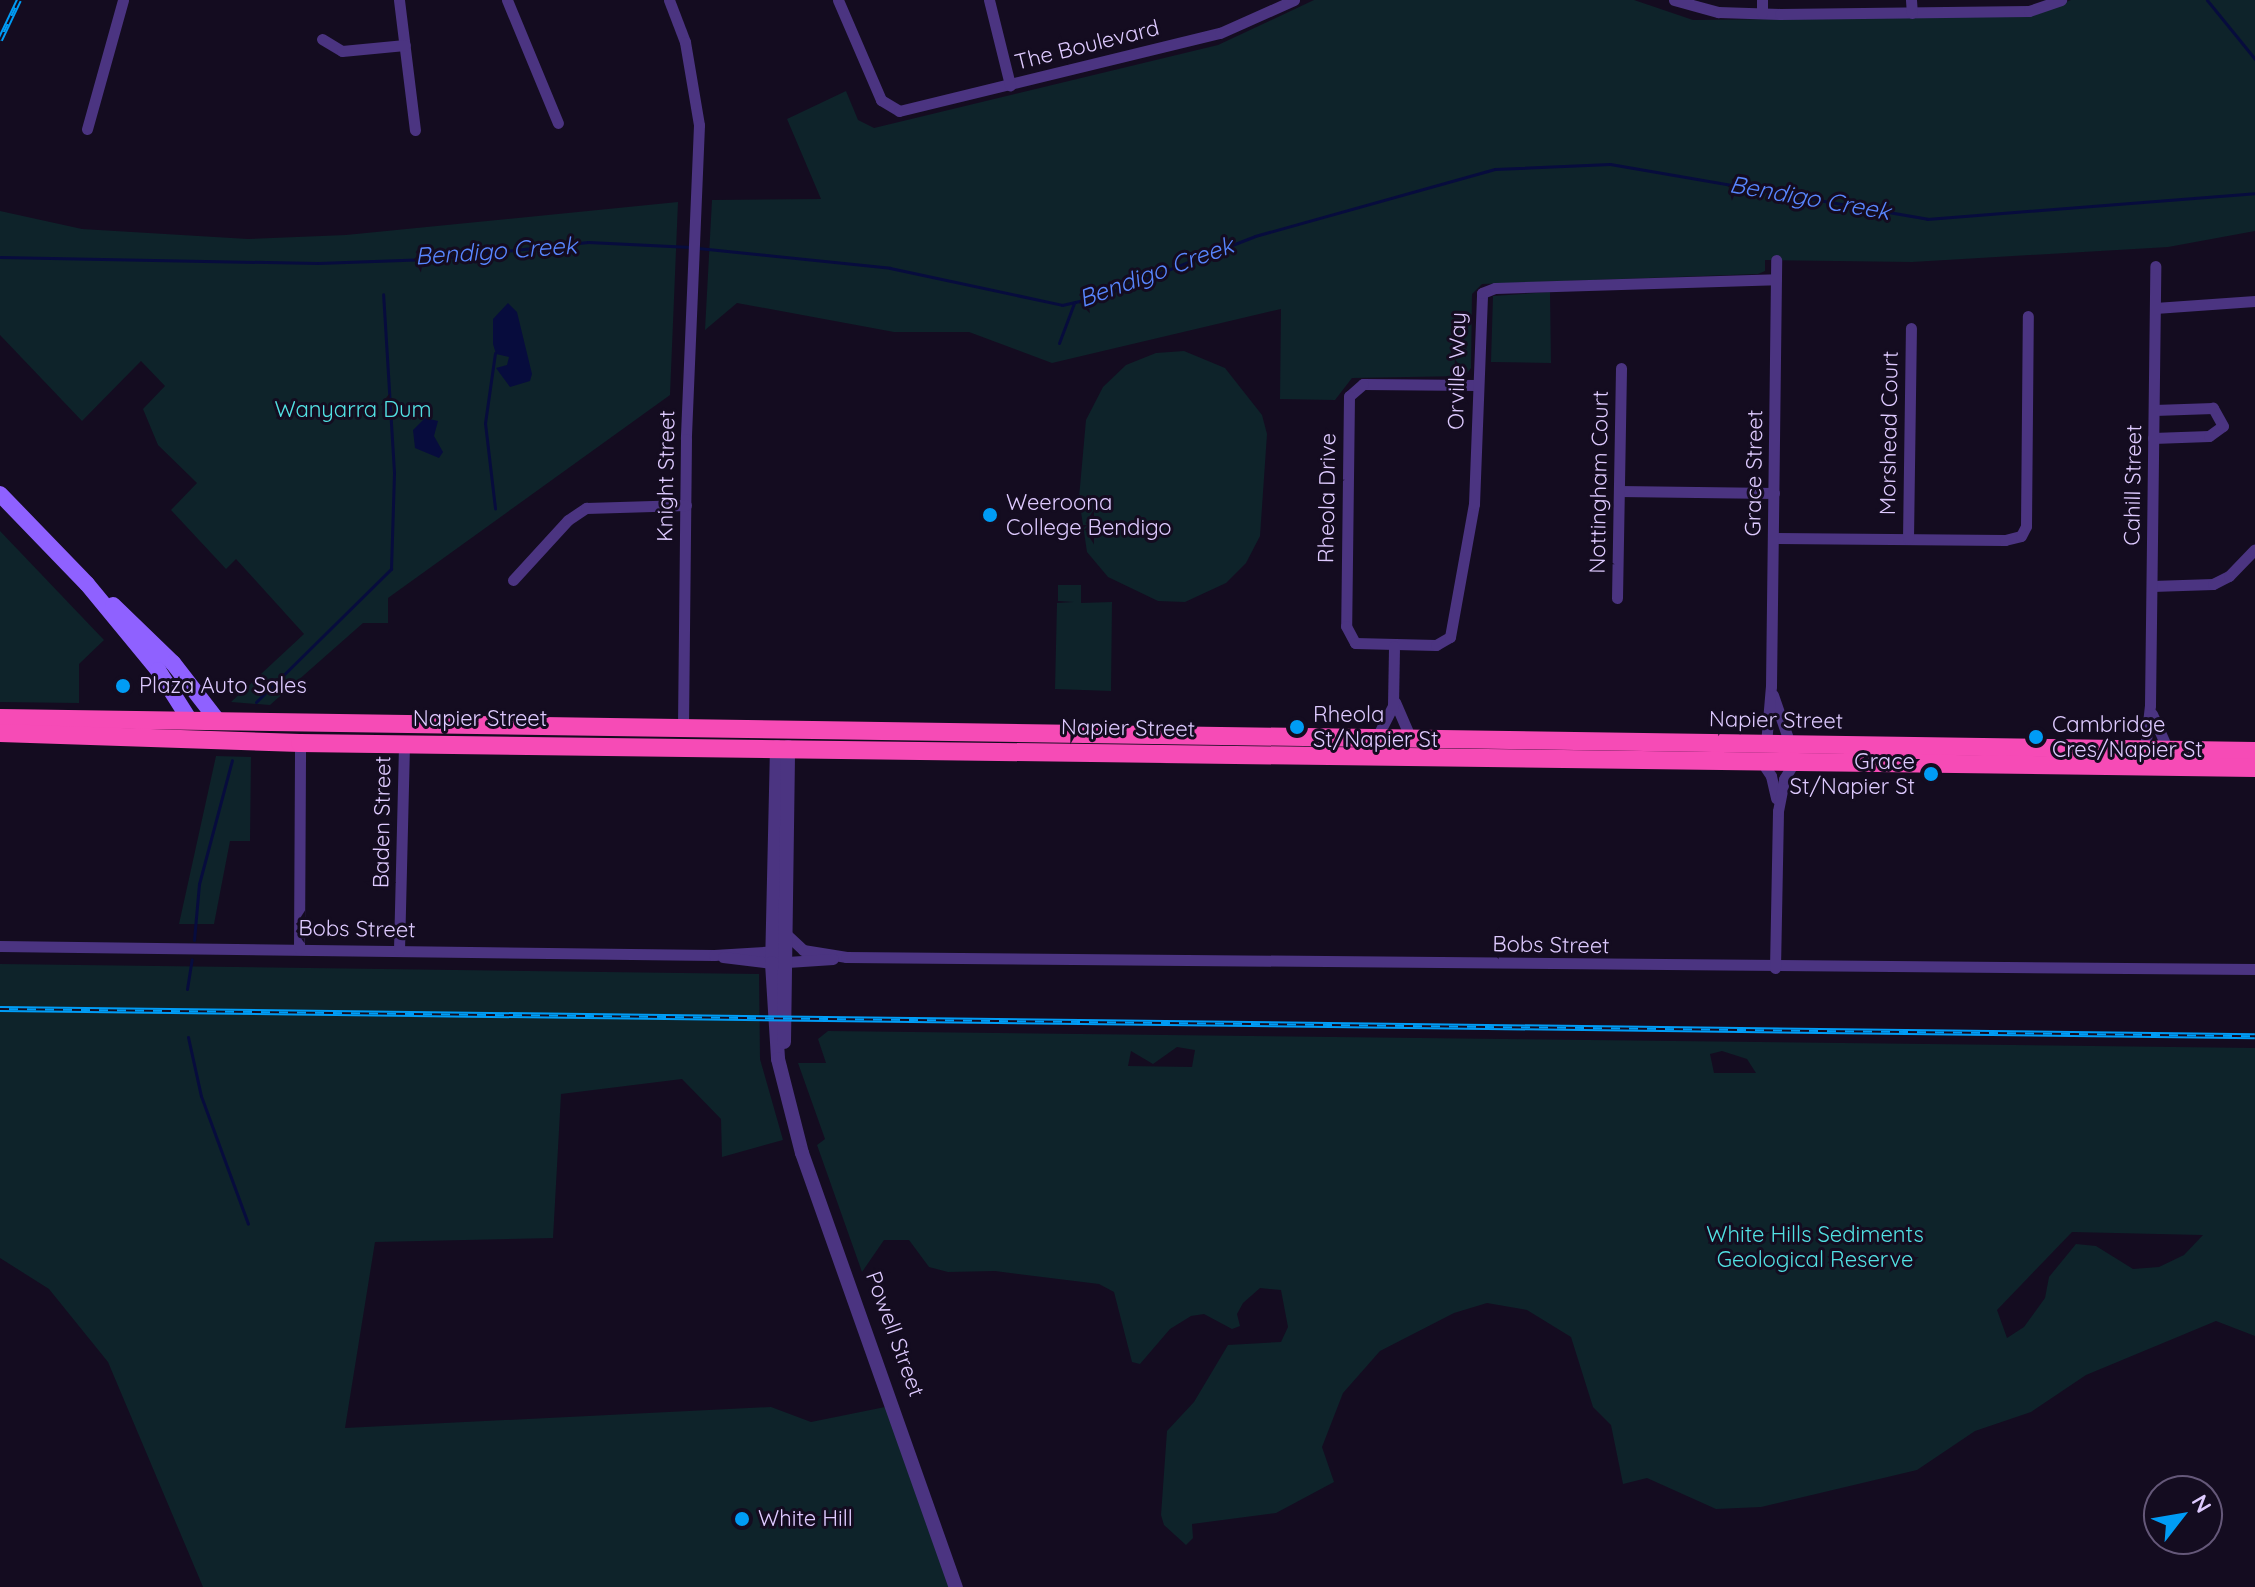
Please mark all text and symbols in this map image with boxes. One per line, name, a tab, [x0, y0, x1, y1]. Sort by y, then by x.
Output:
street label: The Boulevard	[1012, 14, 1162, 76]
water label: Bendigo Creek	[1727, 170, 1893, 226]
water label: Bendigo Creek	[414, 231, 578, 271]
water label: Bendigo Creek	[1075, 231, 1237, 313]
street label: Orville Way	[1443, 312, 1471, 430]
street label: Morshead Court	[1874, 351, 1904, 515]
street label: Nottingham Court	[1584, 390, 1614, 574]
park label: Wanyarra Dum	[274, 397, 432, 423]
street label: Grace Street	[1740, 409, 1768, 537]
street label: Knight Street	[652, 410, 680, 542]
street label: Cahill Street	[2119, 424, 2147, 546]
street label: Rheola Drive	[1313, 433, 1341, 563]
place label: Weeroona College Bendigo	[1006, 489, 1172, 540]
marker: Weeroona College Bendigo	[981, 506, 999, 524]
place label: Plaza Auto Sales	[139, 673, 307, 699]
marker: Plaza Auto Sales	[114, 677, 132, 695]
place label: Rheola St/Napier St	[1313, 701, 1438, 752]
street label: Napier Street	[413, 706, 547, 732]
street label: Napier Street	[1709, 706, 1843, 734]
place label: Cambridge Cres/Napier St	[2052, 711, 2203, 762]
street label: Napier Street	[1061, 714, 1195, 742]
marker: Rheola St/Napier St	[1288, 718, 1306, 736]
marker: Cambridge Cres/Napier St	[2027, 728, 2045, 746]
place label: Grace St/Napier St	[1790, 748, 1915, 800]
street label: Baden Street	[368, 756, 396, 888]
marker: Grace St/Napier St	[1922, 765, 1940, 783]
street label: Bobs Street	[298, 915, 416, 943]
street label: Bobs Street	[1492, 931, 1610, 959]
park label: White Hills Sediments Geological Reserve	[1706, 1221, 1924, 1272]
street label: Powell Street	[860, 1268, 930, 1400]
north arrow	[2143, 1475, 2223, 1555]
text: N	[2186, 1490, 2218, 1518]
place label: White Hill	[758, 1506, 853, 1532]
marker: White Hill	[733, 1510, 751, 1528]

